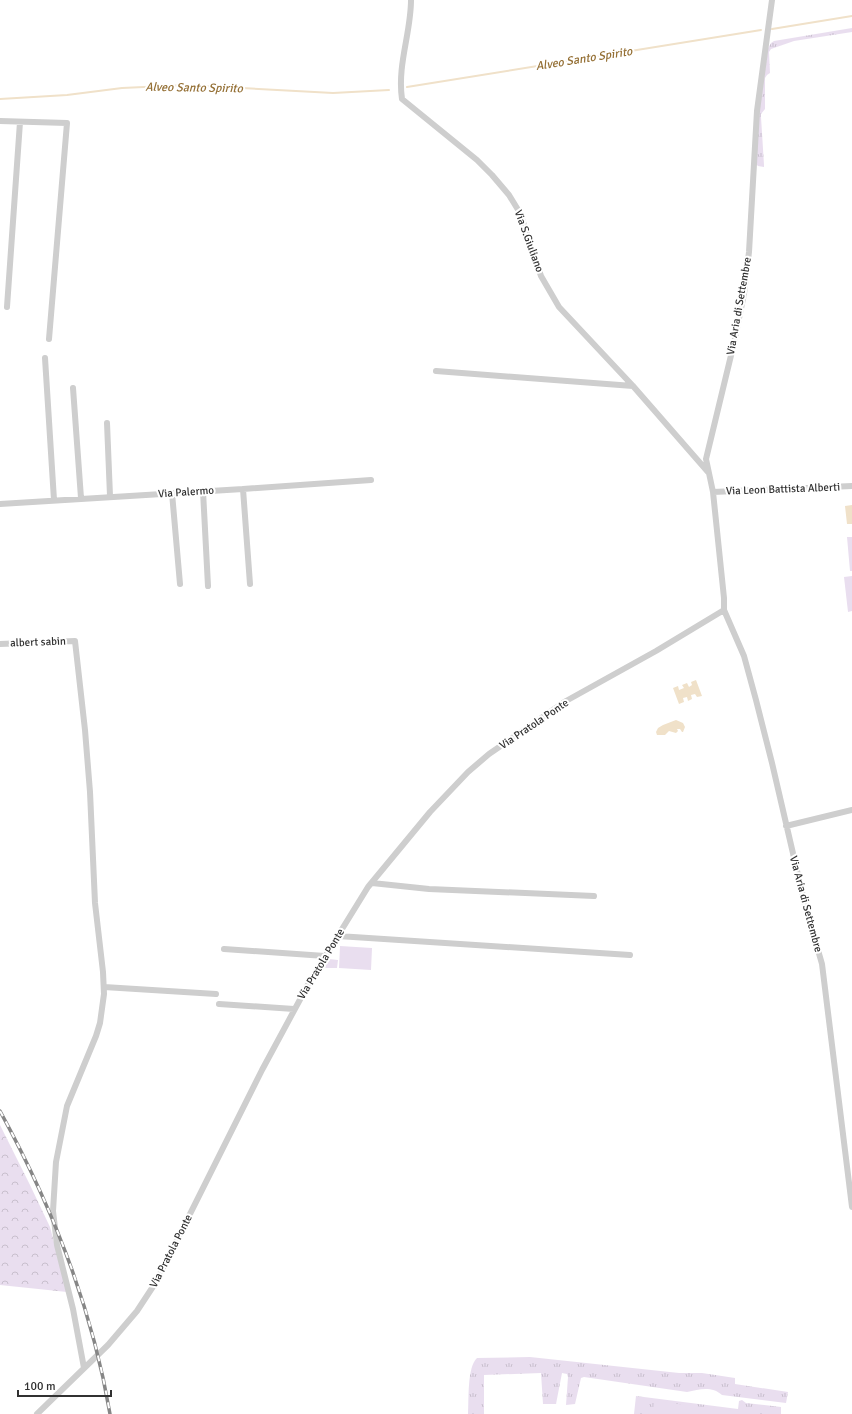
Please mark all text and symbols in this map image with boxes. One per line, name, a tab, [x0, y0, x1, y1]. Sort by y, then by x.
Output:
water label: Alveo Santo Spirito	[535, 44, 634, 74]
water label: Alveo Santo Spirito	[145, 80, 244, 96]
street label: Via S.Giuliano	[512, 208, 546, 274]
street label: Via Aria di Settembre	[724, 256, 754, 356]
street label: Via Leon Battista Alberti	[726, 481, 840, 497]
street label: Via Palermo	[158, 484, 215, 500]
street label: albert sabin	[10, 635, 66, 649]
street label: Via Pratola Ponte	[497, 696, 571, 752]
street label: Via Aria di Settembre	[787, 854, 825, 954]
street label: Via Pratola Ponte	[295, 926, 347, 1002]
street label: Via Pratola Ponte	[147, 1212, 195, 1290]
scale bar	[18, 1372, 111, 1398]
text: 100 m	[24, 1379, 56, 1394]

